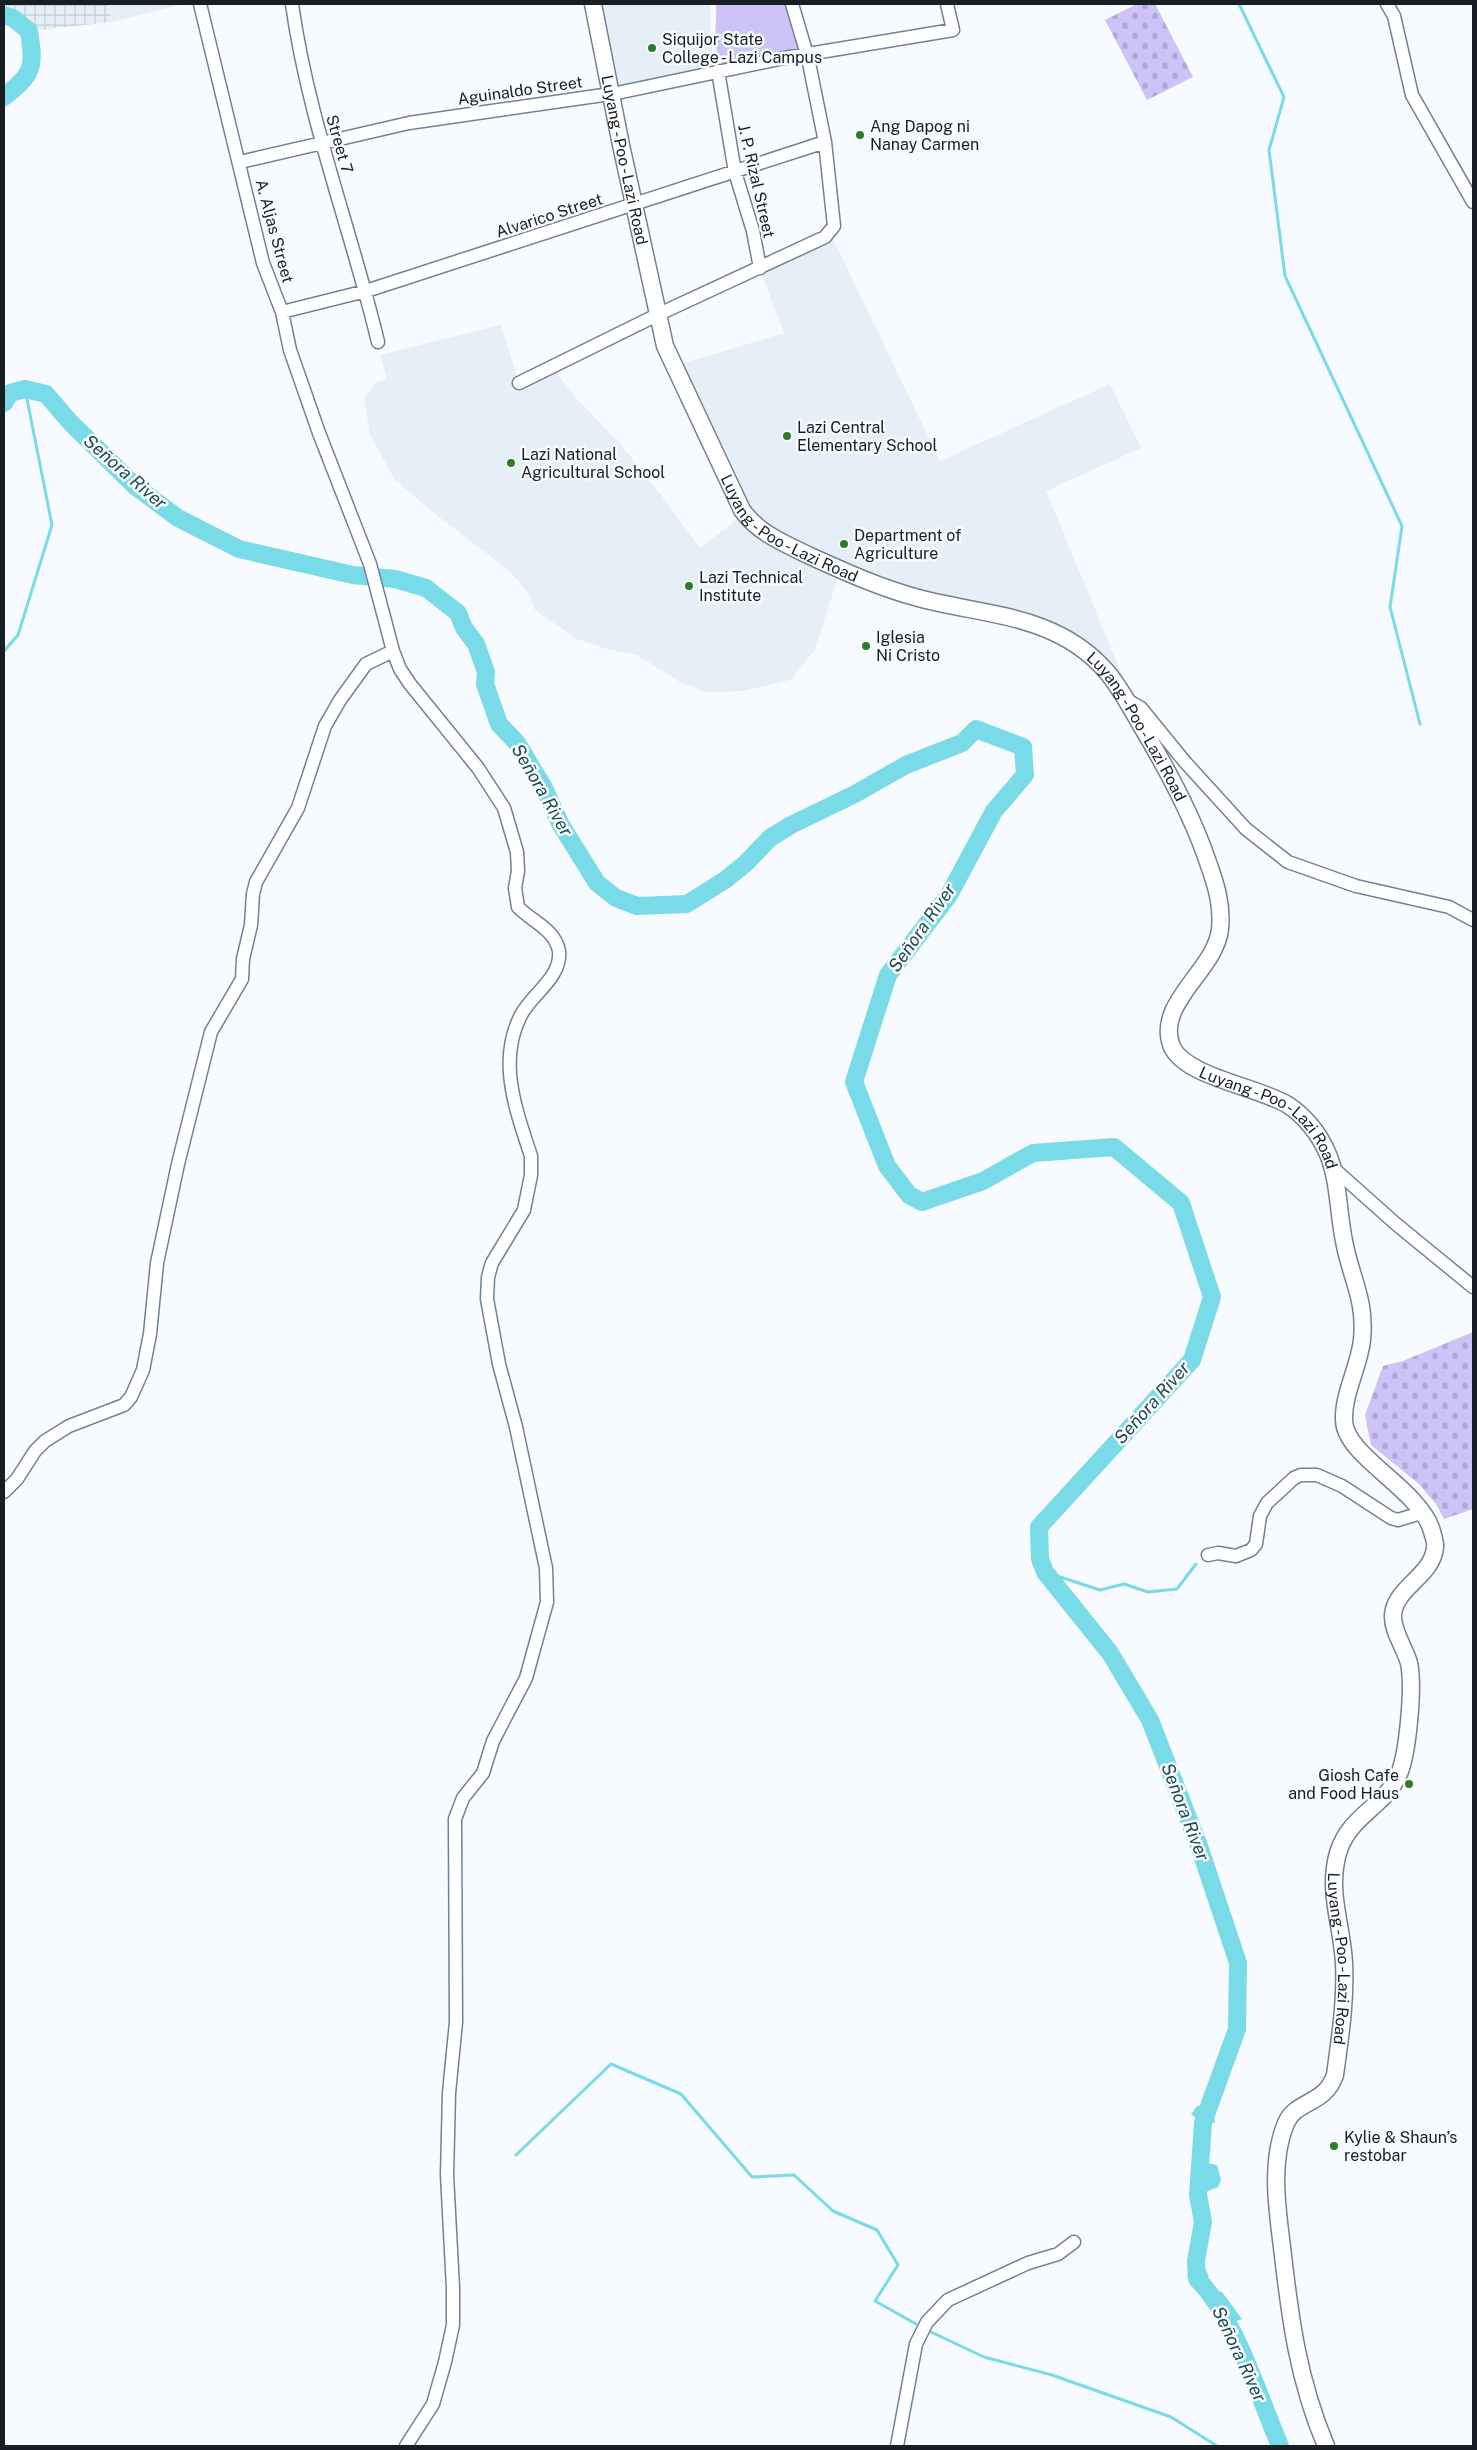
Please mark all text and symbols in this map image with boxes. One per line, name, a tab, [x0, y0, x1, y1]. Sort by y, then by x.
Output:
place label: Siquijor State College - Lazi Campus	[662, 30, 822, 67]
marker: Siquijor State College - Lazi Campus	[646, 42, 658, 54]
street label: Aguinaldo Street	[456, 72, 584, 109]
street label: Luyang - Poo - Lazi Road	[597, 73, 652, 247]
street label: Street 7	[322, 113, 357, 176]
place label: Ang Dapog ni Nanay Carmen	[870, 117, 979, 154]
street label: J. P. Rizal Street	[734, 122, 779, 240]
marker: Ang Dapog ni Nanay Carmen	[854, 129, 866, 141]
street label: A. Aljas Street	[252, 177, 297, 285]
street label: Alvarico Street	[493, 189, 605, 242]
place label: Lazi Central Elementary School	[797, 418, 938, 455]
water label: Señora River	[80, 430, 171, 513]
marker: Lazi Central Elementary School	[781, 430, 793, 442]
place label: Lazi National Agricultural School	[521, 445, 665, 482]
marker: Lazi National Agricultural School	[505, 457, 517, 469]
street label: Luyang - Poo - Lazi Road	[717, 472, 861, 586]
place label: Department of Agriculture	[854, 526, 961, 563]
marker: Department of Agriculture	[838, 538, 850, 550]
place label: Lazi Technical Institute	[699, 568, 803, 605]
marker: Lazi Technical Institute	[683, 580, 695, 592]
place label: Iglesia Ni Cristo	[876, 628, 940, 665]
marker: Iglesia Ni Cristo	[860, 640, 872, 652]
street label: Luyang - Poo - Lazi Road	[1083, 648, 1190, 804]
water label: Señora River	[508, 740, 577, 840]
water label: Señora River	[883, 879, 960, 976]
street label: Luyang - Poo - Lazi Road	[1196, 1063, 1341, 1171]
water label: Señora River	[1109, 1357, 1194, 1448]
water label: Señora River	[1157, 1760, 1214, 1864]
place label: Giosh Cafe and Food Haus	[1288, 1766, 1399, 1803]
marker: Giosh Cafe and Food Haus	[1403, 1778, 1415, 1790]
street label: Luyang - Poo - Lazi Road	[1324, 1872, 1353, 2046]
place label: Kylie & Shaun’s restobar	[1344, 2128, 1457, 2165]
marker: Kylie & Shaun’s restobar	[1328, 2140, 1340, 2152]
water label: Señora River	[1208, 2303, 1271, 2405]

